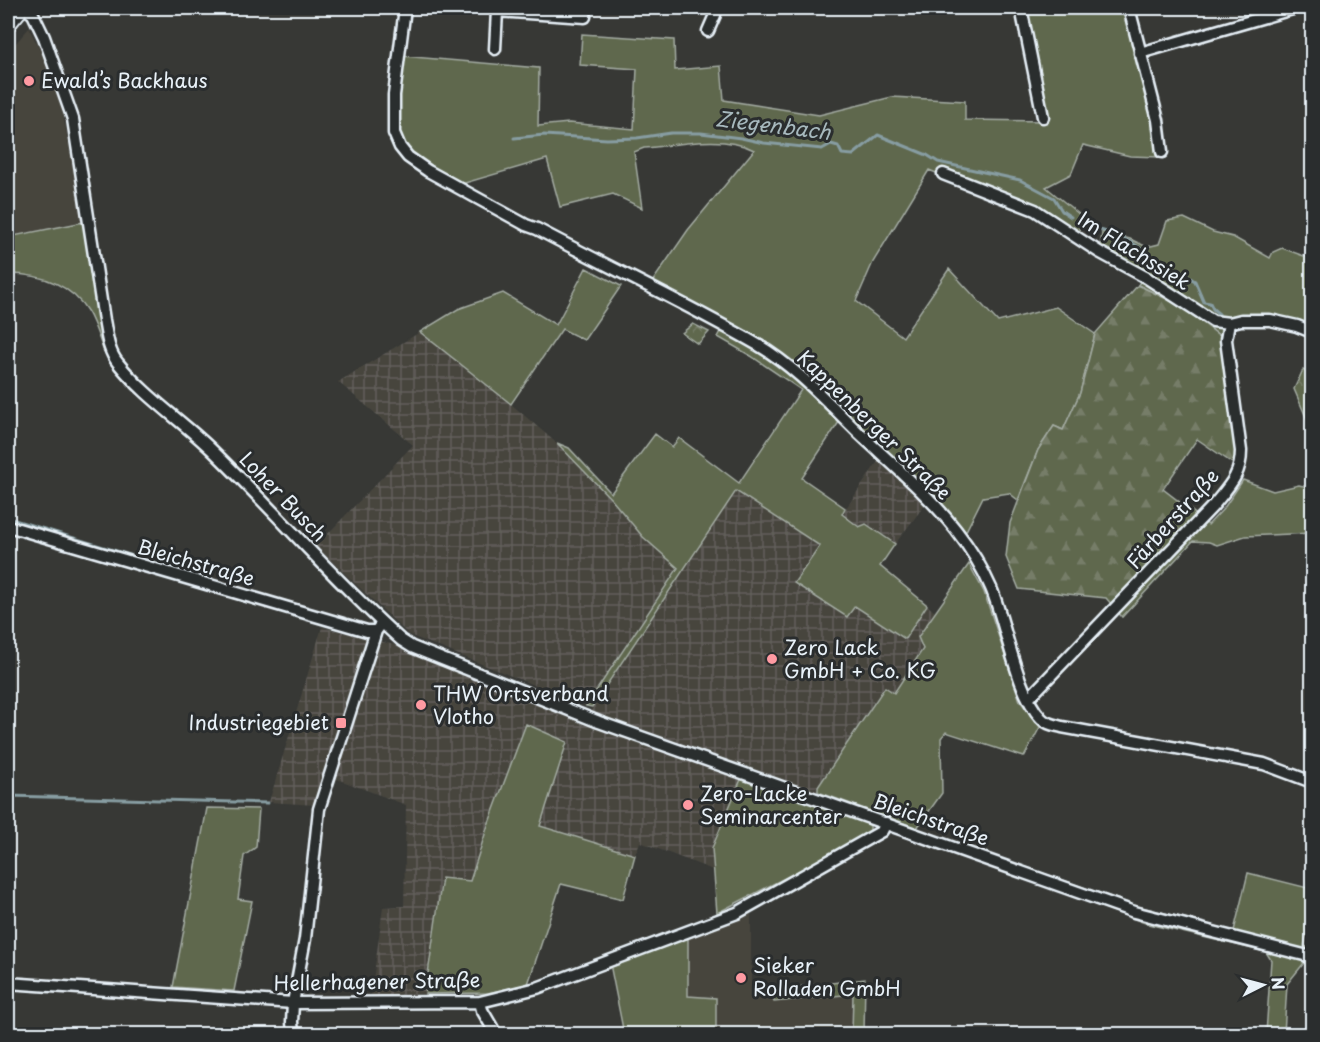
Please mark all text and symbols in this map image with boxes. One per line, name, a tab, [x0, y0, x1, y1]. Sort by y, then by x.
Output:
place label: Ewald’s Backhaus	[41, 65, 208, 95]
marker: Ewald’s Backhaus	[22, 74, 36, 88]
water label: Ziegenbach	[714, 101, 833, 147]
street label: Im Flachssiek	[1072, 203, 1197, 297]
street label: Kappenberger Straße	[791, 342, 959, 506]
street label: Loher Busch	[233, 445, 334, 548]
street label: Färberstraße	[1119, 462, 1226, 575]
street label: Bleichstraße	[134, 531, 258, 593]
place label: Zero Lack GmbH + Co. KG	[784, 632, 936, 685]
marker: Zero Lack GmbH + Co. KG	[765, 652, 779, 666]
place label: THW Ortsverband Vlotho	[433, 678, 609, 731]
marker: THW Ortsverband Vlotho	[414, 698, 428, 712]
place label: Industriegebiet	[189, 707, 329, 737]
marker: Industriegebiet	[334, 716, 348, 730]
place label: Zero-Lacke Seminarcenter	[700, 778, 843, 831]
street label: Bleichstraße	[869, 785, 993, 853]
marker: Zero-Lacke Seminarcenter	[681, 798, 695, 812]
place label: Sieker Rolladen GmbH	[753, 950, 901, 1003]
north arrow	[1233, 955, 1293, 1015]
street label: Hellerhagener Straße	[273, 964, 481, 998]
marker: Sieker Rolladen GmbH	[734, 971, 748, 985]
text: N	[1266, 976, 1292, 991]

